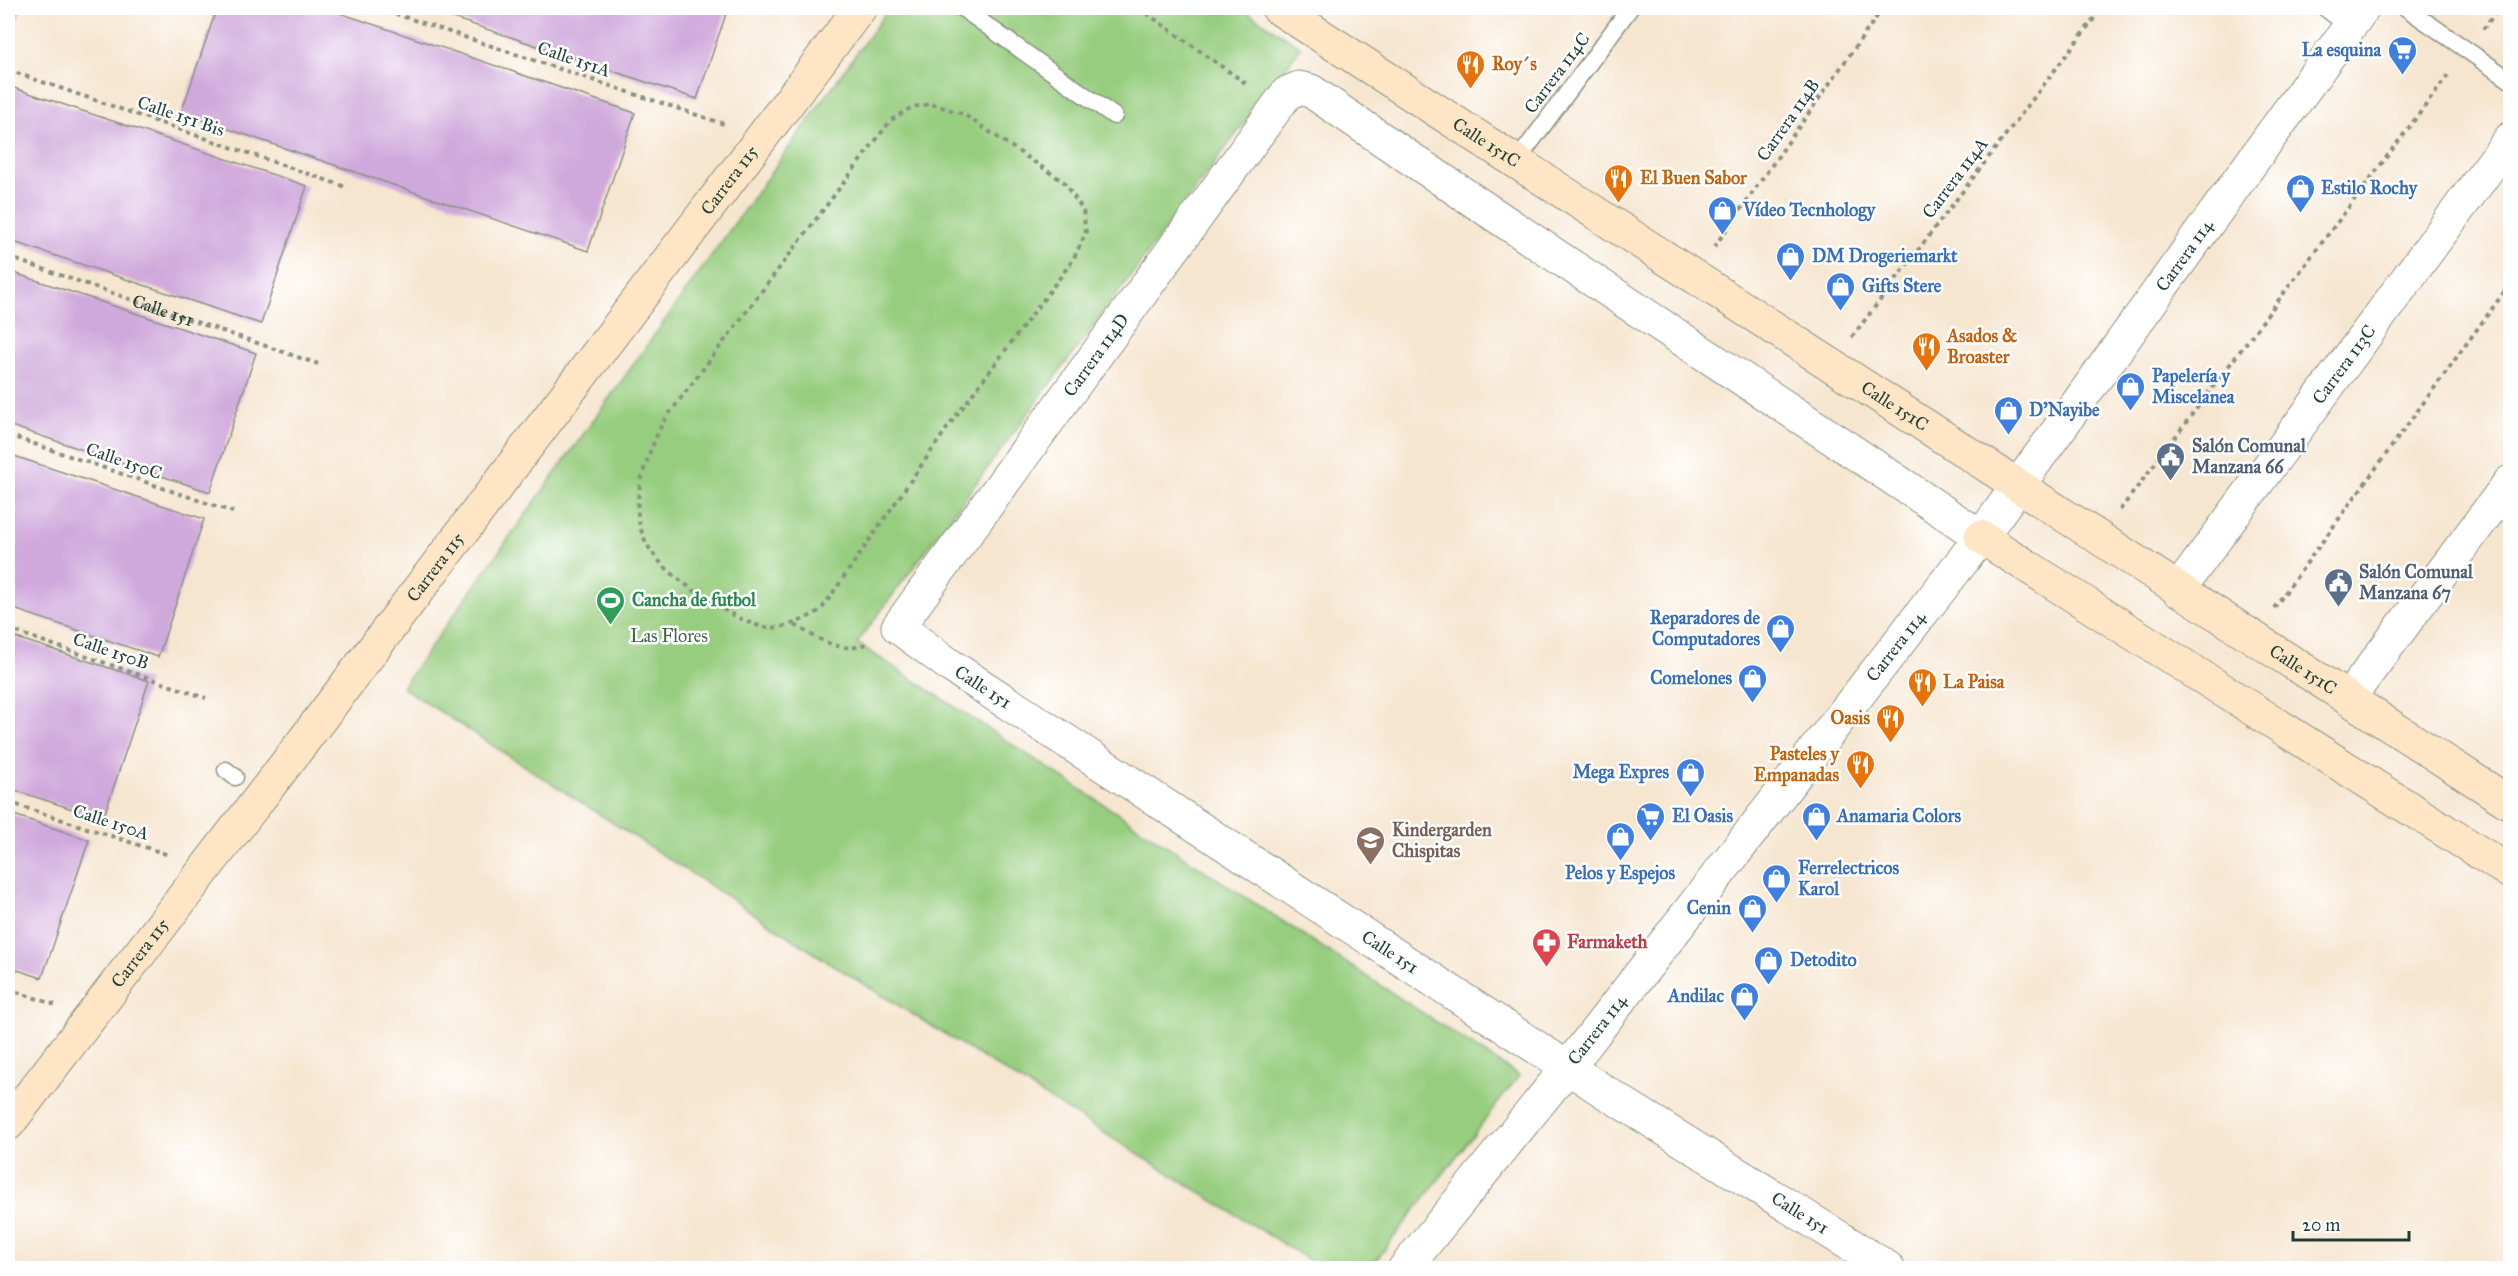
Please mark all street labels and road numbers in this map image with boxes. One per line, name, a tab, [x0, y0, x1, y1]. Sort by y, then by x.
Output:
street label: Carrera 114C	[1519, 28, 1595, 118]
street label: Calle 151A	[535, 36, 613, 82]
street label: Carrera 114B	[1752, 75, 1824, 165]
street label: Calle 151 Bis	[135, 91, 227, 141]
street label: Calle 151C	[1449, 113, 1524, 172]
street label: Carrera 114A	[1918, 133, 1992, 223]
street label: Carrera 115	[696, 140, 763, 219]
street label: Carrera 114	[2151, 214, 2218, 296]
street label: Calle 151	[129, 290, 197, 331]
street label: Carrera 114D	[1058, 309, 1134, 401]
street label: Carrera 113C	[2308, 321, 2380, 408]
street label: Calle 151C	[1857, 376, 1933, 436]
street label: Calle 150C	[83, 438, 165, 484]
street label: Carrera 115	[402, 528, 469, 606]
street label: Carrera 114	[1861, 606, 1931, 686]
street label: Calle 150B	[70, 628, 152, 674]
street label: Calle 151C	[2265, 640, 2341, 699]
street label: Calle 151	[950, 661, 1016, 713]
street label: Calle 150A	[70, 799, 152, 845]
street label: Carrera 115	[106, 914, 174, 992]
street label: Calle 151	[1357, 926, 1423, 978]
street label: Carrera 114	[1563, 989, 1632, 1069]
street label: Calle 151	[1767, 1187, 1833, 1239]

